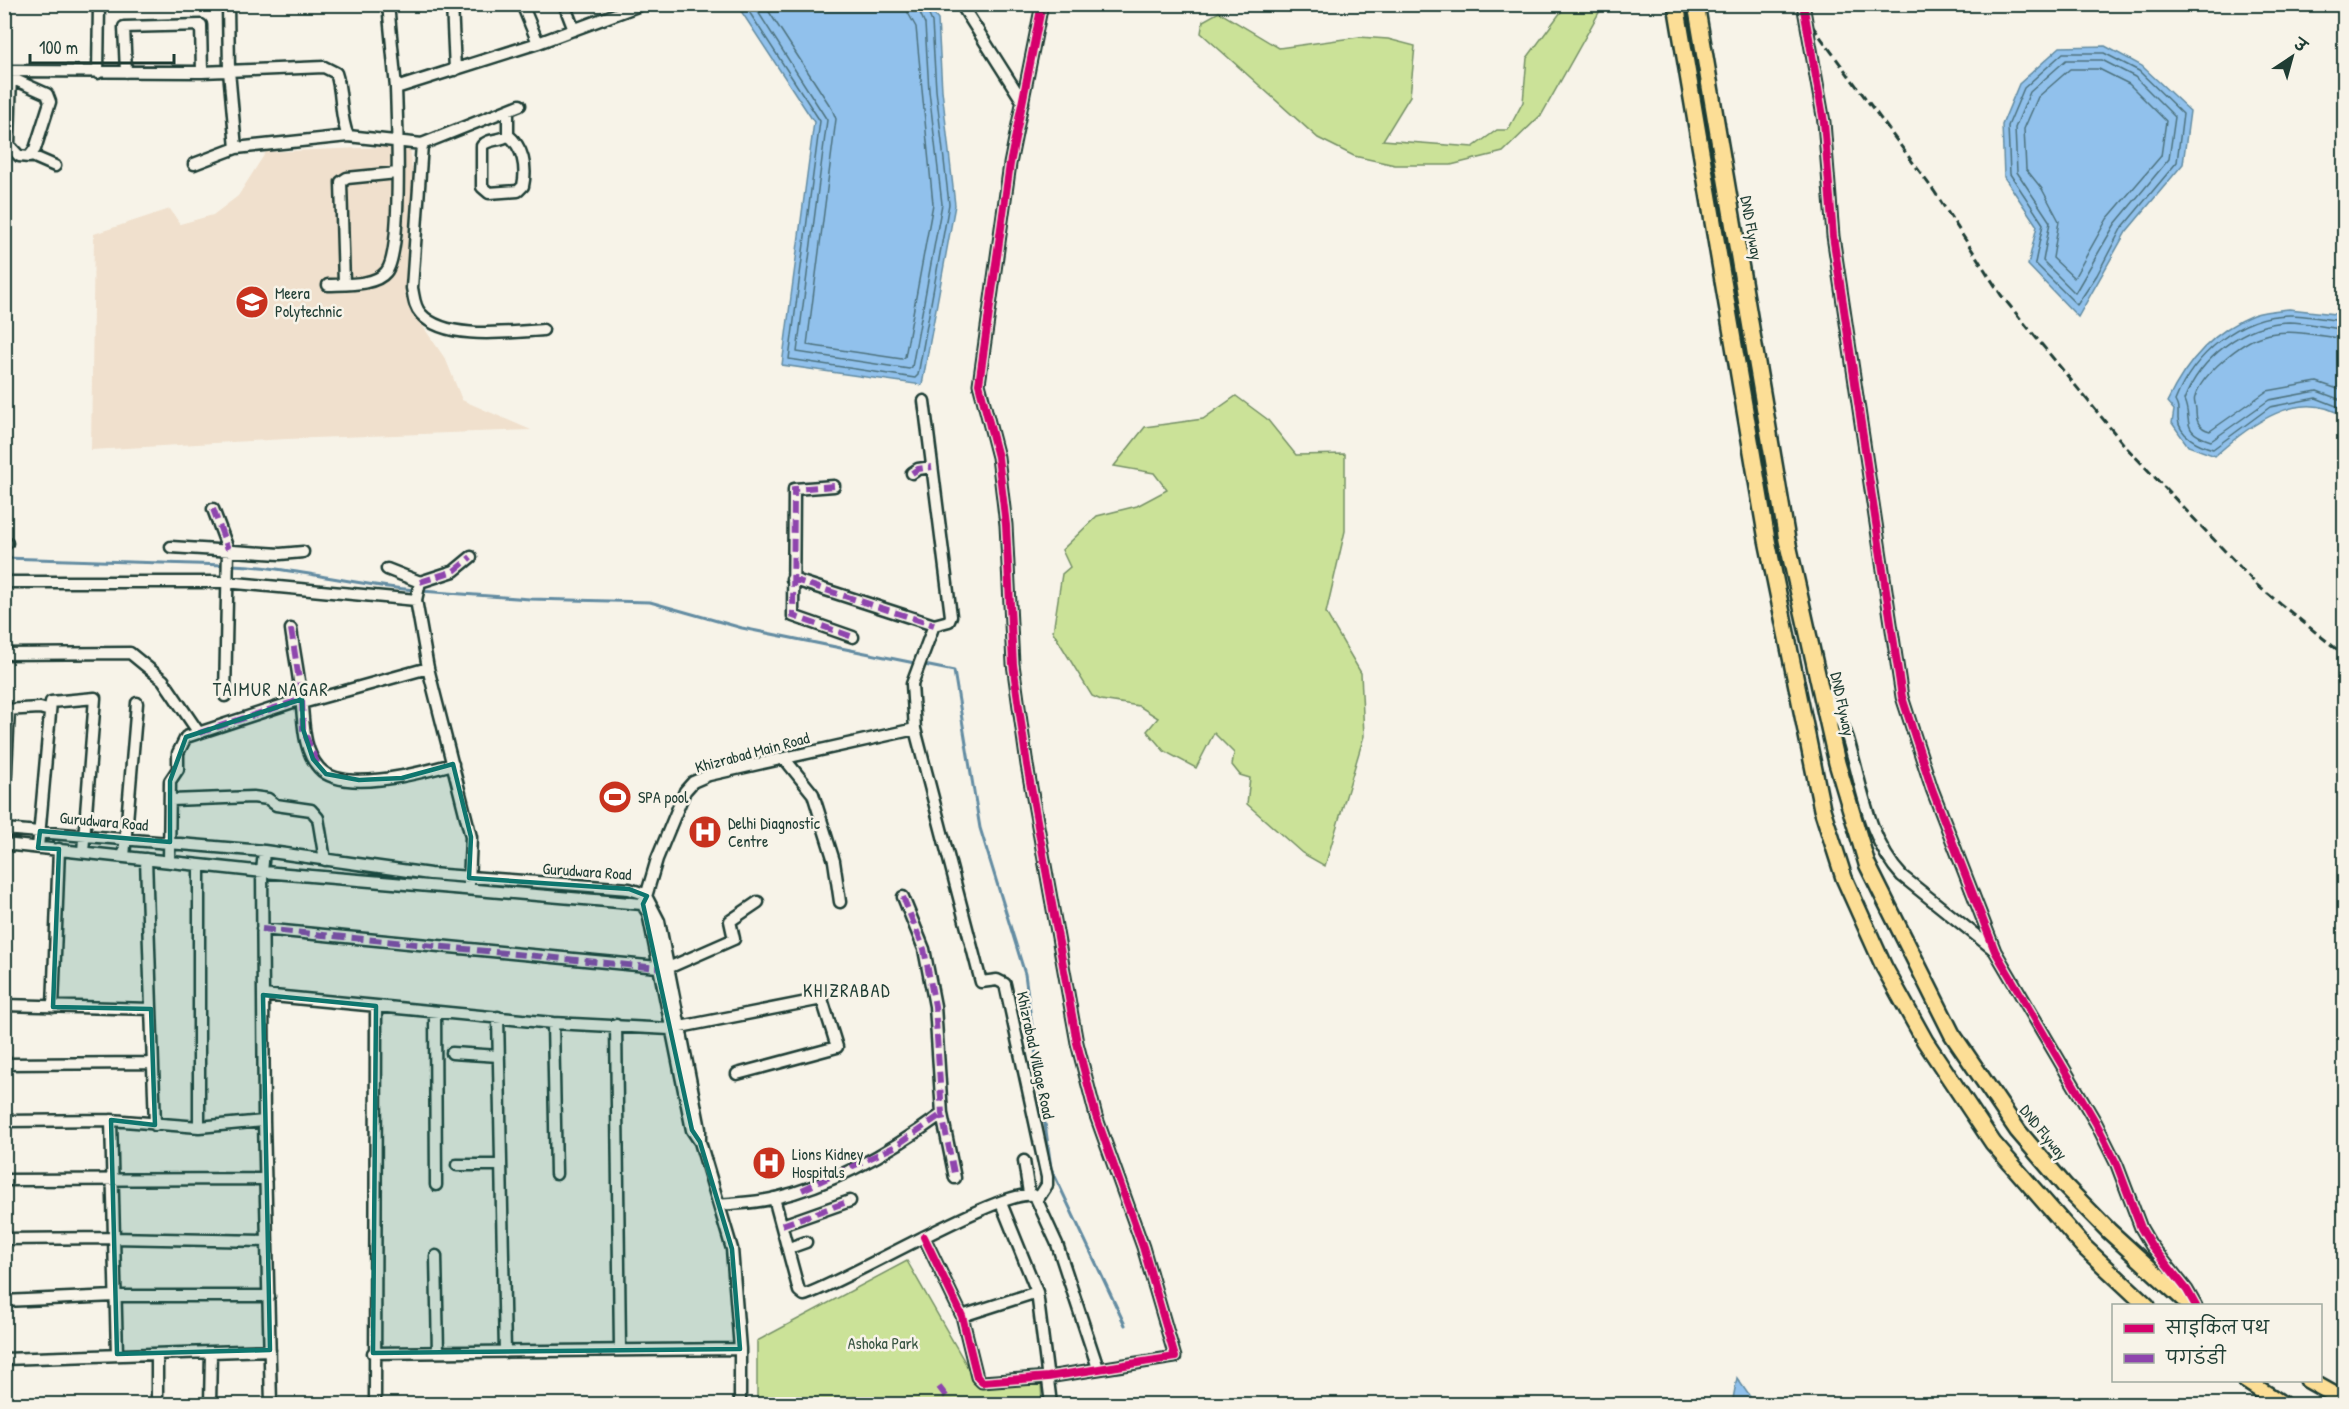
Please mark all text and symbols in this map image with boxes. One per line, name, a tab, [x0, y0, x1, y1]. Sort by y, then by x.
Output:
scale bar	[30, 27, 174, 65]
north arrow	[2262, 27, 2322, 87]
text: उ	[2288, 32, 2313, 58]
text: 100 m	[39, 35, 78, 60]
street label: DND Flyway	[1736, 194, 1769, 262]
place label: Meera Polytechnic	[275, 282, 343, 322]
school or university icon: Meera Polytechnic	[234, 284, 270, 320]
street label: DND Flyway	[1825, 670, 1861, 738]
district label: TAIMUR NAGAR	[213, 677, 329, 702]
street label: Khizrabad Main Road	[693, 726, 811, 778]
sports icon: SPA pool	[597, 779, 633, 815]
place label: SPA pool	[638, 786, 689, 808]
street label: Gurudwara Road	[59, 806, 149, 836]
place label: Delhi Diagnostic Centre	[728, 812, 821, 852]
hospital icon: Delhi Diagnostic Centre	[687, 814, 723, 850]
street label: Gurudwara Road	[542, 857, 632, 885]
district label: KHIZRABAD	[803, 978, 891, 1003]
street label: Khizrabad Village Road	[1012, 989, 1060, 1121]
street label: DND Flyway	[2015, 1100, 2073, 1164]
place label: Lions Kidney Hospitals	[792, 1143, 864, 1183]
hospital icon: Lions Kidney Hospitals	[751, 1145, 787, 1181]
legend	[2112, 1304, 2322, 1382]
text: साइकिल पथ	[2165, 1314, 2270, 1340]
park label: Ashoka Park	[848, 1332, 919, 1354]
text: पगडंडी	[2165, 1344, 2226, 1370]

